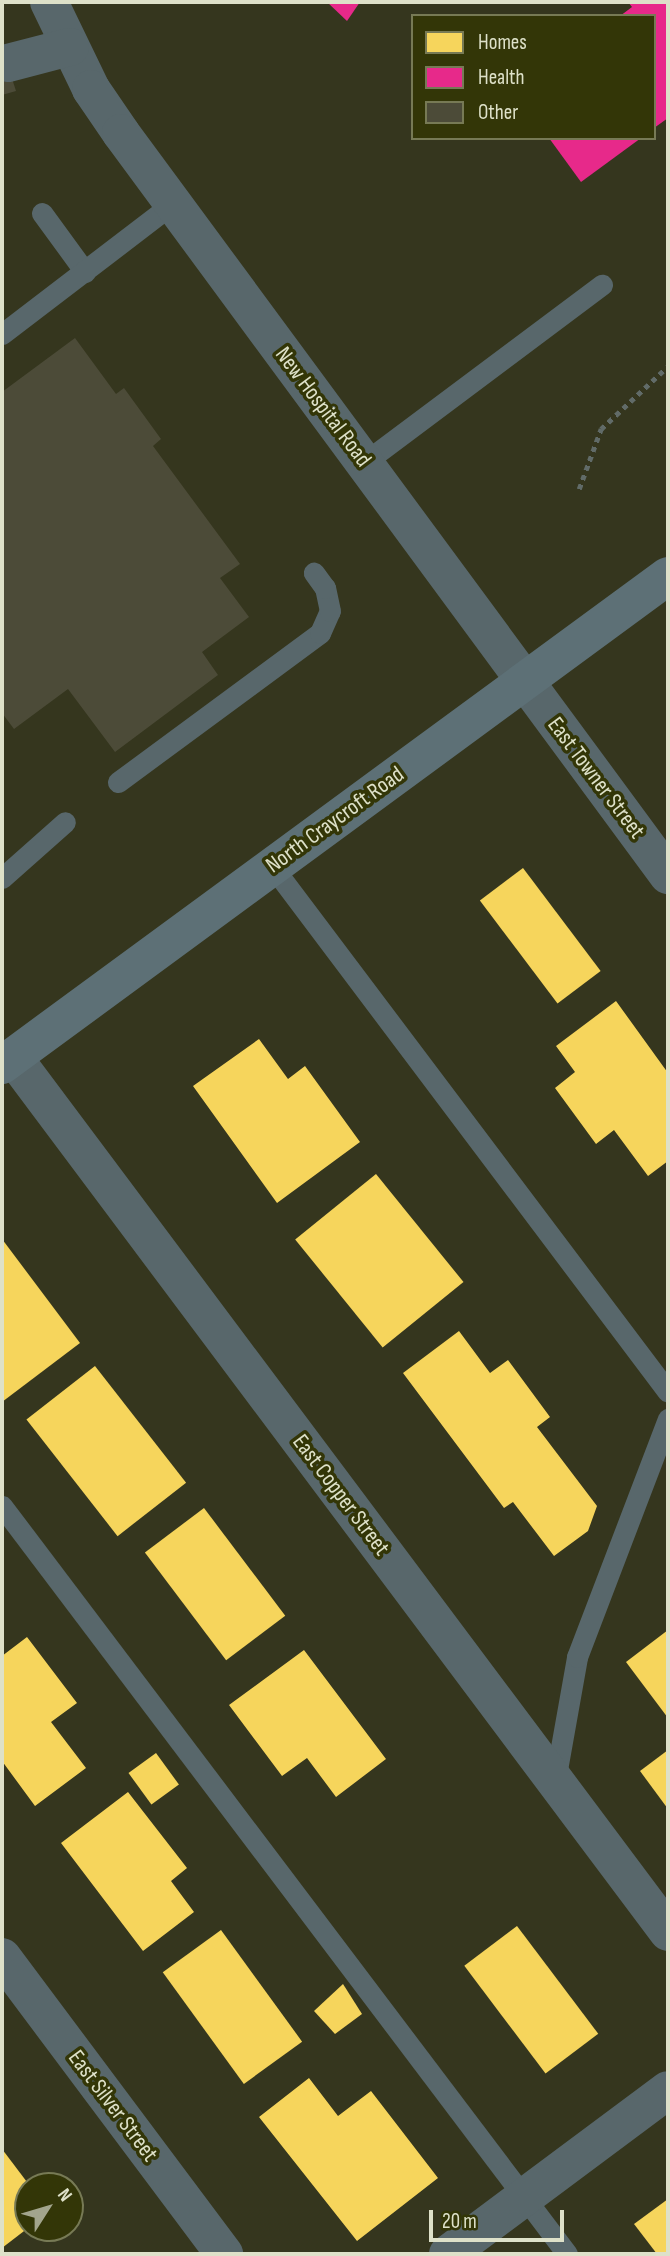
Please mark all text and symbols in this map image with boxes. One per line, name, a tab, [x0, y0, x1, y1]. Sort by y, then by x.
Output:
legend	[411, 14, 656, 140]
text: Homes	[478, 30, 527, 55]
text: Health	[478, 65, 525, 90]
text: Other	[478, 100, 518, 125]
street label: New Hospital Road	[269, 342, 377, 472]
street label: East Towner Street	[541, 712, 651, 844]
street label: North Craycroft Road	[261, 761, 409, 879]
street label: East Copper Street	[287, 1429, 395, 1561]
street label: East Silver Street	[62, 2045, 164, 2167]
north arrow	[14, 2172, 84, 2242]
text: N	[52, 2184, 77, 2206]
scale bar	[432, 2196, 567, 2240]
text: 20 m	[442, 2209, 477, 2234]

